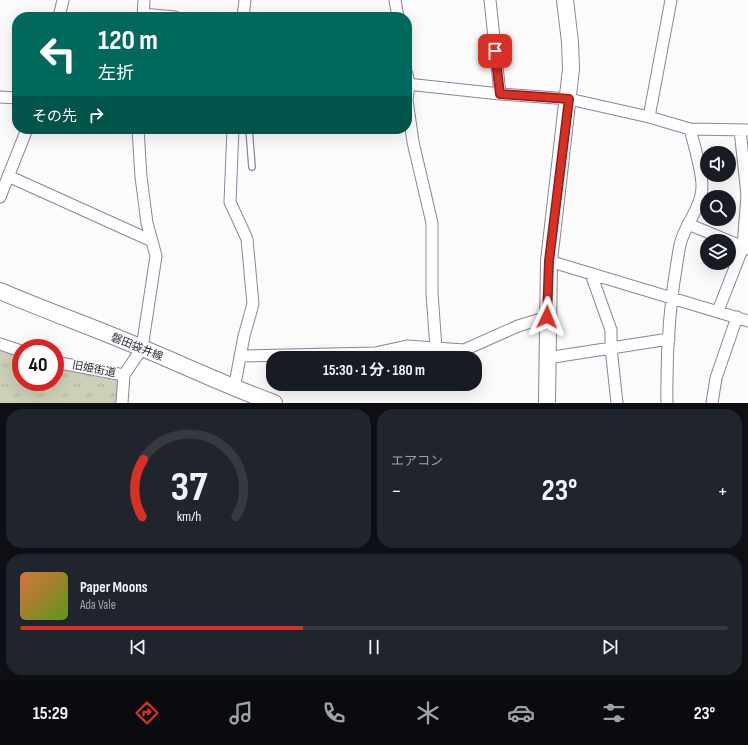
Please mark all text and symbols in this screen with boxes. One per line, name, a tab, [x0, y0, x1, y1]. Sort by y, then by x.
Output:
text: 120 m	[98, 24, 158, 57]
icon: left	[32, 28, 84, 80]
pin	[478, 34, 512, 68]
icon: arrive	[484, 40, 506, 62]
text: 左折	[98, 63, 134, 84]
icon: right	[85, 104, 107, 126]
text: その先	[32, 107, 77, 126]
map controls	[700, 146, 736, 270]
button: sound	[700, 146, 736, 182]
button: search	[700, 190, 736, 226]
button: layers	[700, 234, 736, 270]
position arrow	[526, 296, 568, 338]
street label: 磐田袋井線	[109, 331, 165, 363]
speed limit sign: 40	[12, 339, 64, 391]
street label: 旧姫街道	[71, 358, 117, 380]
text: 15:30 · 1 分 · 180 m	[323, 361, 425, 380]
text: エアコン	[391, 453, 443, 469]
text: 37	[170, 462, 208, 511]
text: 23°	[541, 473, 578, 509]
text: −	[391, 478, 402, 505]
text: +	[717, 478, 728, 505]
text: km/h	[176, 507, 201, 524]
text: Paper Moons	[80, 578, 148, 597]
text: Ada Vale	[80, 597, 116, 613]
icon: previous	[127, 636, 149, 658]
icon: pause	[363, 636, 385, 658]
icon: next	[599, 636, 621, 658]
icon: directions	[133, 699, 161, 727]
icon: music	[227, 699, 255, 727]
icon: phone	[320, 699, 348, 727]
icon: climate	[414, 699, 442, 727]
icon: car	[507, 699, 535, 727]
icon: filters	[600, 699, 628, 727]
text: 15:29	[33, 703, 68, 724]
text: 23°	[694, 703, 715, 724]

